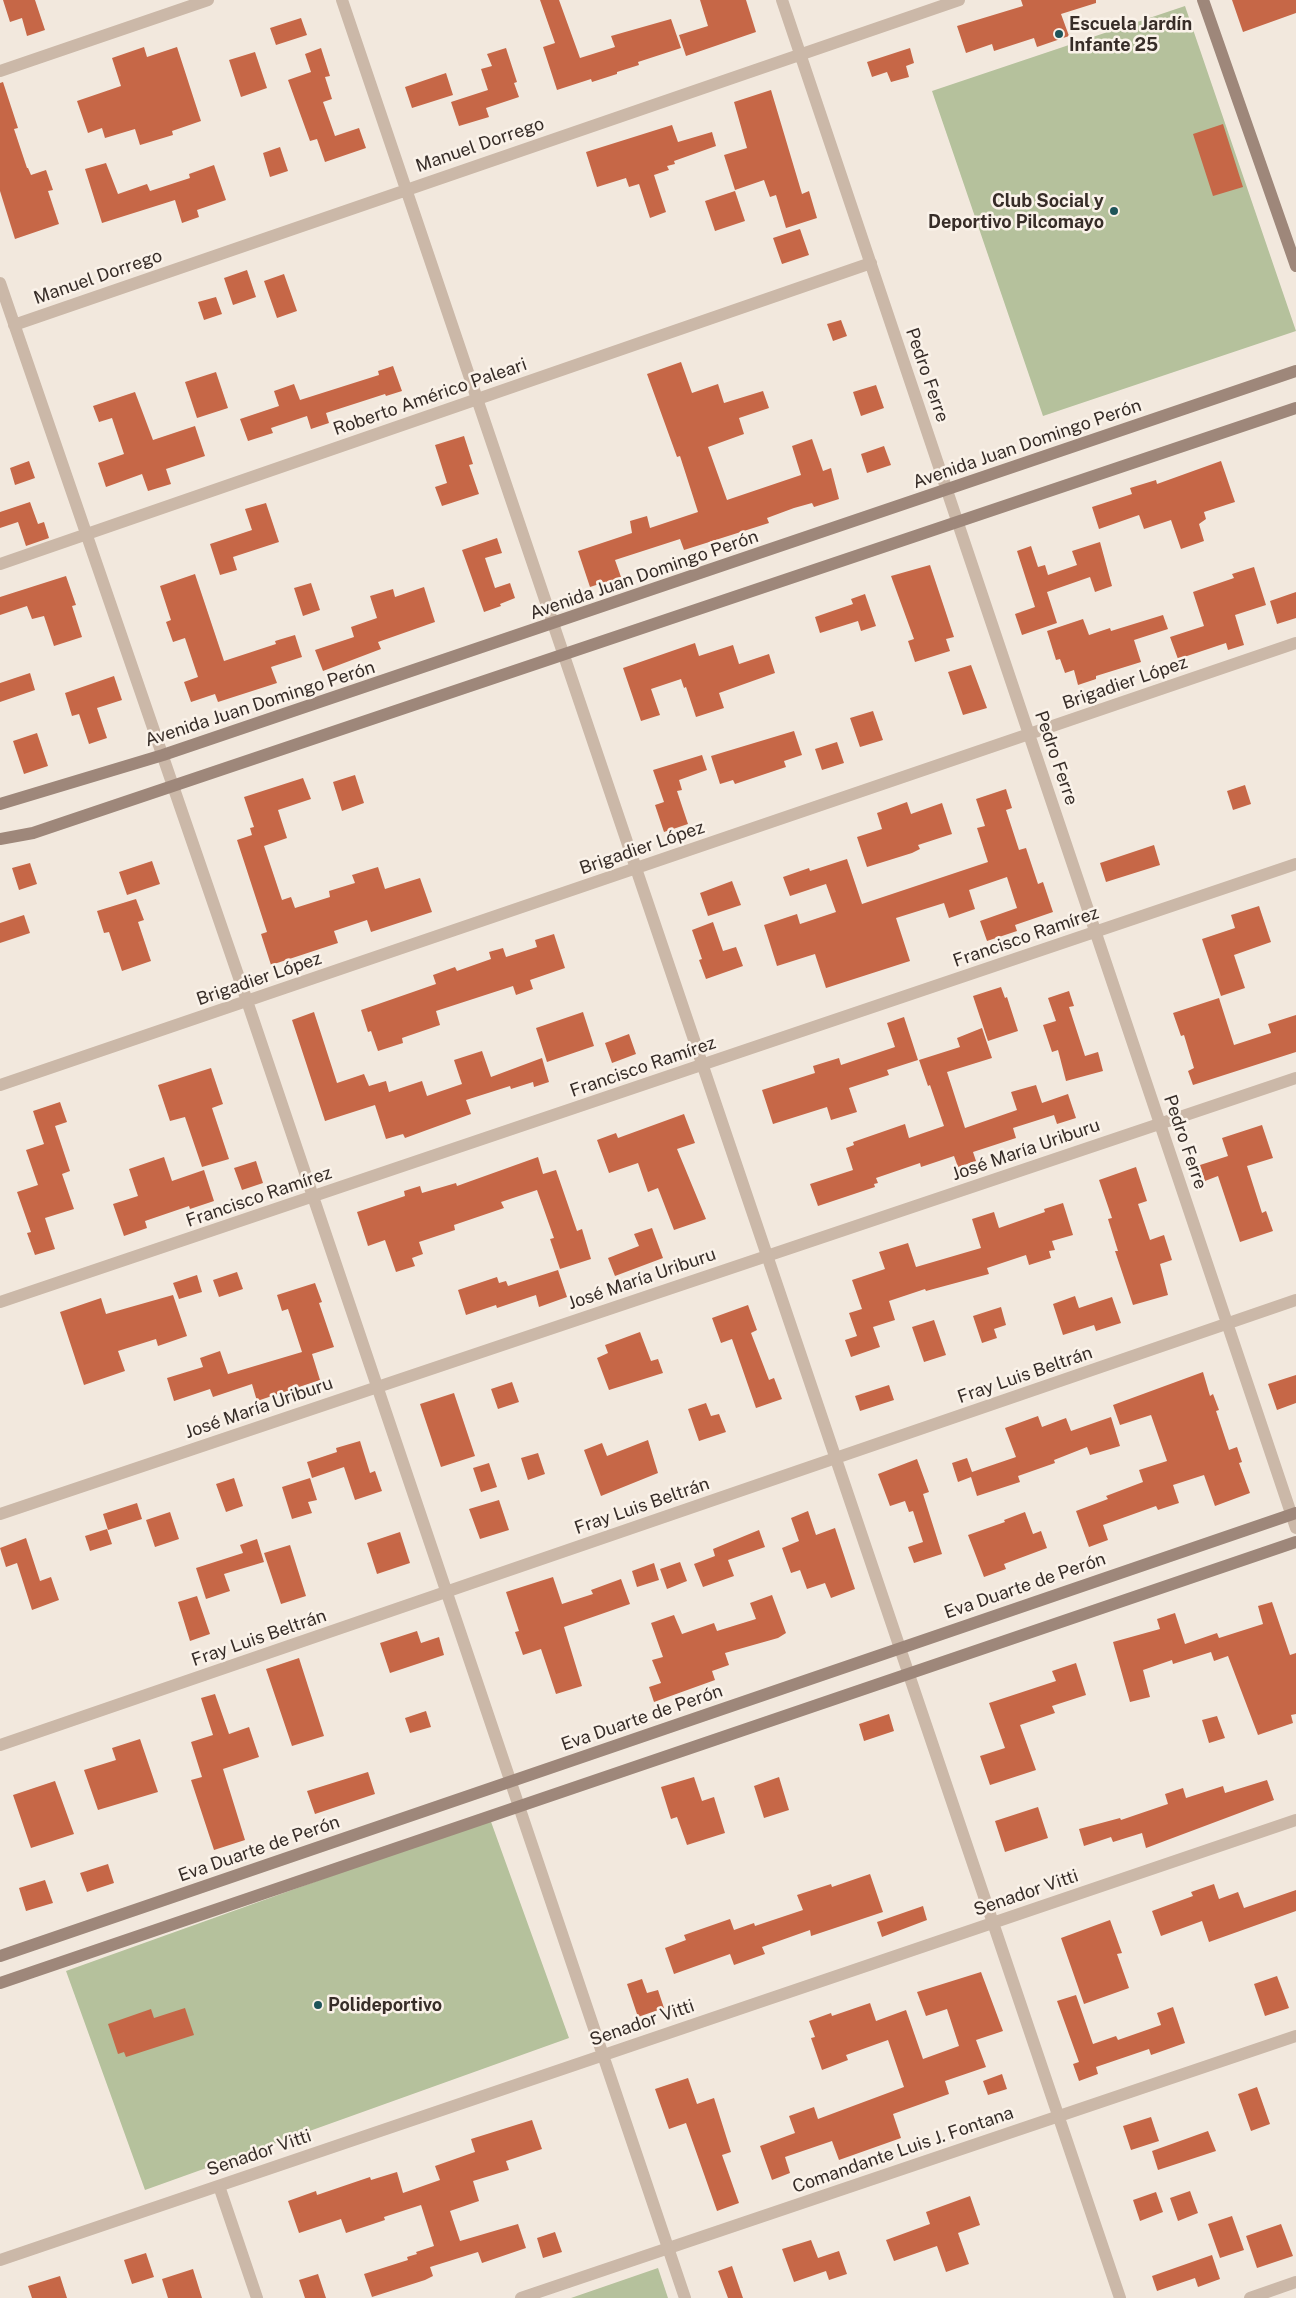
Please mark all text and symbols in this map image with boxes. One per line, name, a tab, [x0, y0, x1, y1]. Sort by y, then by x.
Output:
place label: Escuela Jardín Infante 25	[1069, 13, 1192, 56]
marker: Escuela Jardín Infante 25	[1053, 28, 1065, 40]
street label: Manuel Dorrego	[413, 113, 547, 177]
place label: Club Social y Deportivo Pilcomayo	[928, 190, 1104, 232]
marker: Club Social y Deportivo Pilcomayo	[1108, 205, 1120, 217]
street label: Manuel Dorrego	[31, 245, 165, 309]
street label: Pedro Ferre	[901, 325, 953, 425]
street label: Roberto Américo Paleari	[330, 354, 530, 440]
street label: Avenida Juan Domingo Perón	[910, 395, 1144, 493]
street label: Avenida Juan Domingo Perón	[527, 526, 761, 624]
street label: Brigadier López	[1060, 651, 1190, 715]
street label: Avenida Juan Domingo Perón	[142, 657, 378, 751]
street label: Pedro Ferre	[1030, 708, 1082, 808]
street label: Brigadier López	[577, 816, 707, 880]
street label: Francisco Ramírez	[950, 902, 1102, 972]
street label: Brigadier López	[194, 947, 324, 1011]
street label: Francisco Ramírez	[567, 1032, 719, 1102]
street label: Pedro Ferre	[1159, 1092, 1211, 1192]
street label: José María Uriburu	[949, 1115, 1103, 1185]
street label: Francisco Ramírez	[183, 1162, 335, 1232]
street label: José María Uriburu	[565, 1244, 719, 1314]
street label: Fray Luis Beltrán	[955, 1342, 1095, 1408]
street label: José María Uriburu	[182, 1373, 336, 1443]
street label: Fray Luis Beltrán	[572, 1473, 712, 1539]
street label: Eva Duarte de Perón	[941, 1548, 1109, 1624]
street label: Fray Luis Beltrán	[189, 1605, 329, 1671]
street label: Eva Duarte de Perón	[558, 1680, 726, 1756]
street label: Eva Duarte de Perón	[175, 1811, 343, 1887]
street label: Senador Vitti	[971, 1865, 1081, 1921]
place label: Polideportivo	[328, 1994, 442, 2016]
street label: Senador Vitti	[587, 1995, 697, 2051]
marker: Polideportivo	[312, 1999, 324, 2011]
street label: Comandante Luis J. Fontana	[790, 2102, 1016, 2198]
street label: Senador Vitti	[204, 2125, 314, 2181]

